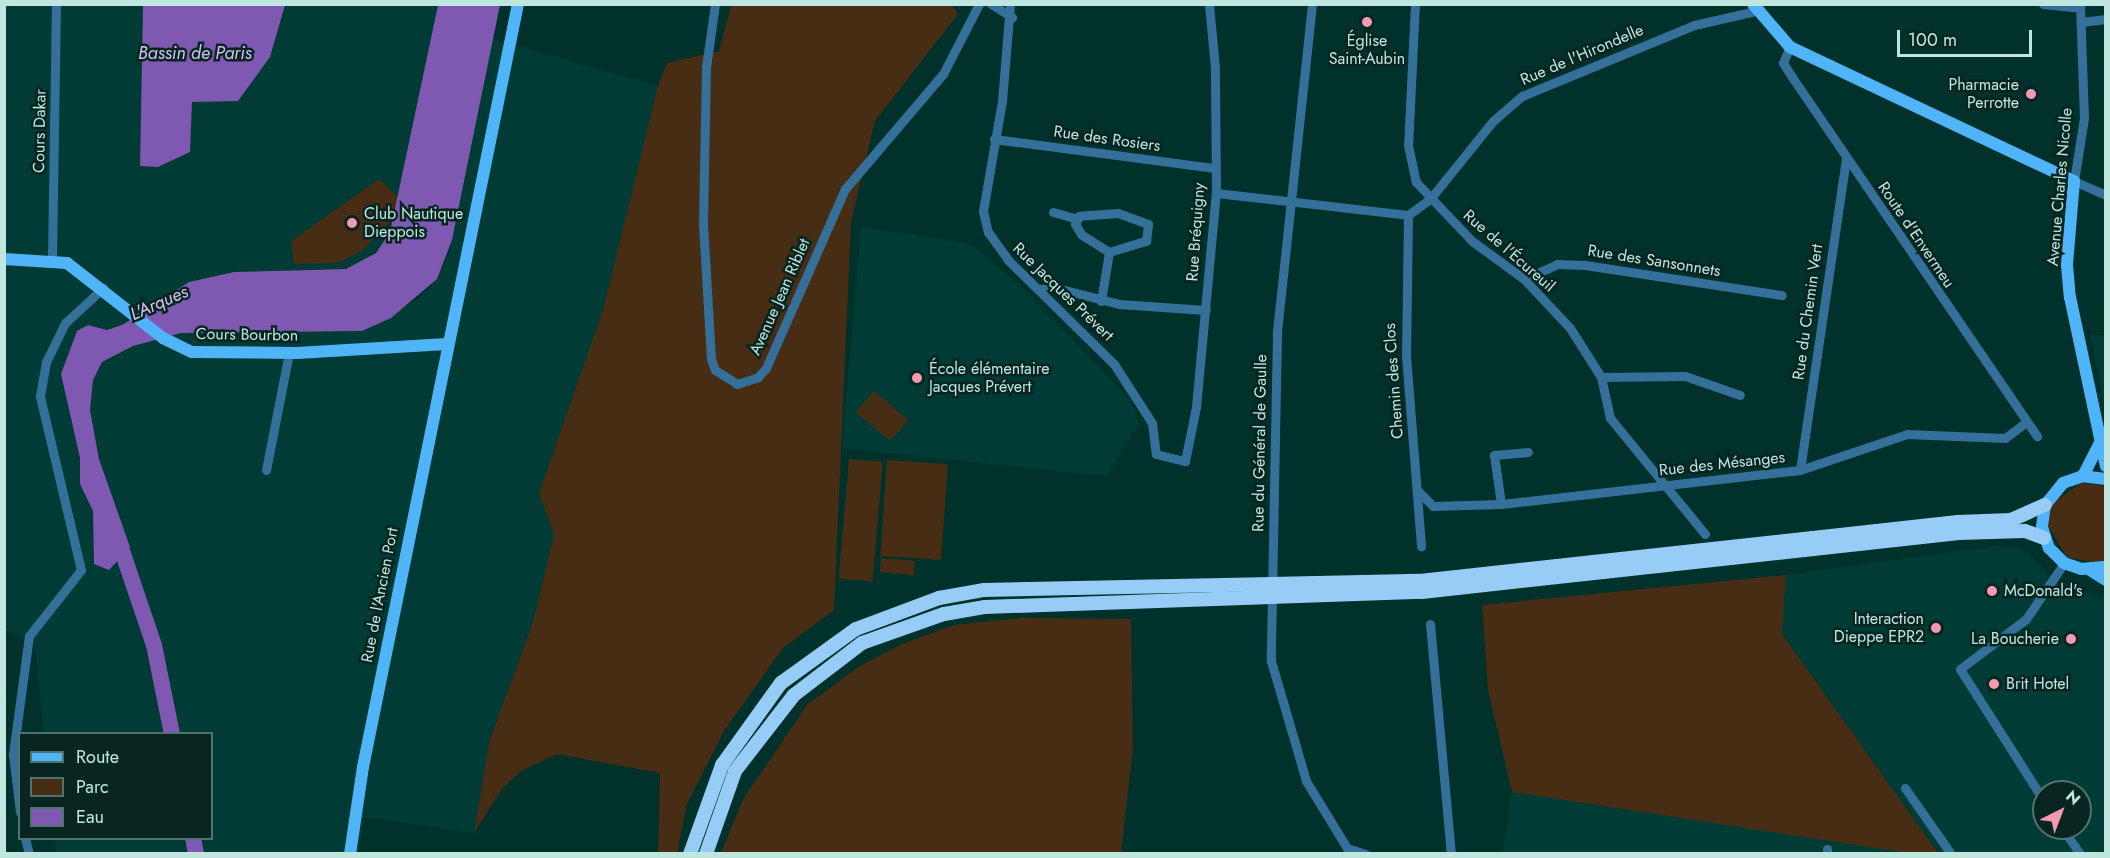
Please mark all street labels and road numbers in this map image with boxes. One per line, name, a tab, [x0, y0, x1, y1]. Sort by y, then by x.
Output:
street label: Rue de l'Hirondelle	[1518, 20, 1646, 90]
street label: Cours Dakar	[30, 89, 50, 173]
street label: Avenue Charles Nicolle	[2044, 107, 2076, 267]
street label: Rue des Rosiers	[1052, 122, 1162, 156]
street label: Route d'Envermeu	[1874, 178, 1958, 292]
street label: Rue Bréquigny	[1183, 182, 1209, 282]
street label: Rue de l'Écureuil	[1459, 206, 1559, 296]
street label: Avenue Jean Riblet	[746, 236, 814, 358]
street label: Rue Jacques Prévert	[1009, 239, 1117, 345]
street label: Rue des Sansonnets	[1586, 241, 1722, 281]
street label: Rue du Chemin Vert	[1789, 243, 1827, 381]
street label: Chemin des Clos	[1380, 323, 1408, 439]
street label: Cours Bourbon	[196, 325, 298, 345]
street label: Rue du Général de Gaulle	[1249, 354, 1271, 532]
street label: Rue des Mésanges	[1658, 448, 1786, 480]
street label: Rue de l'Ancien Port	[358, 526, 402, 664]

